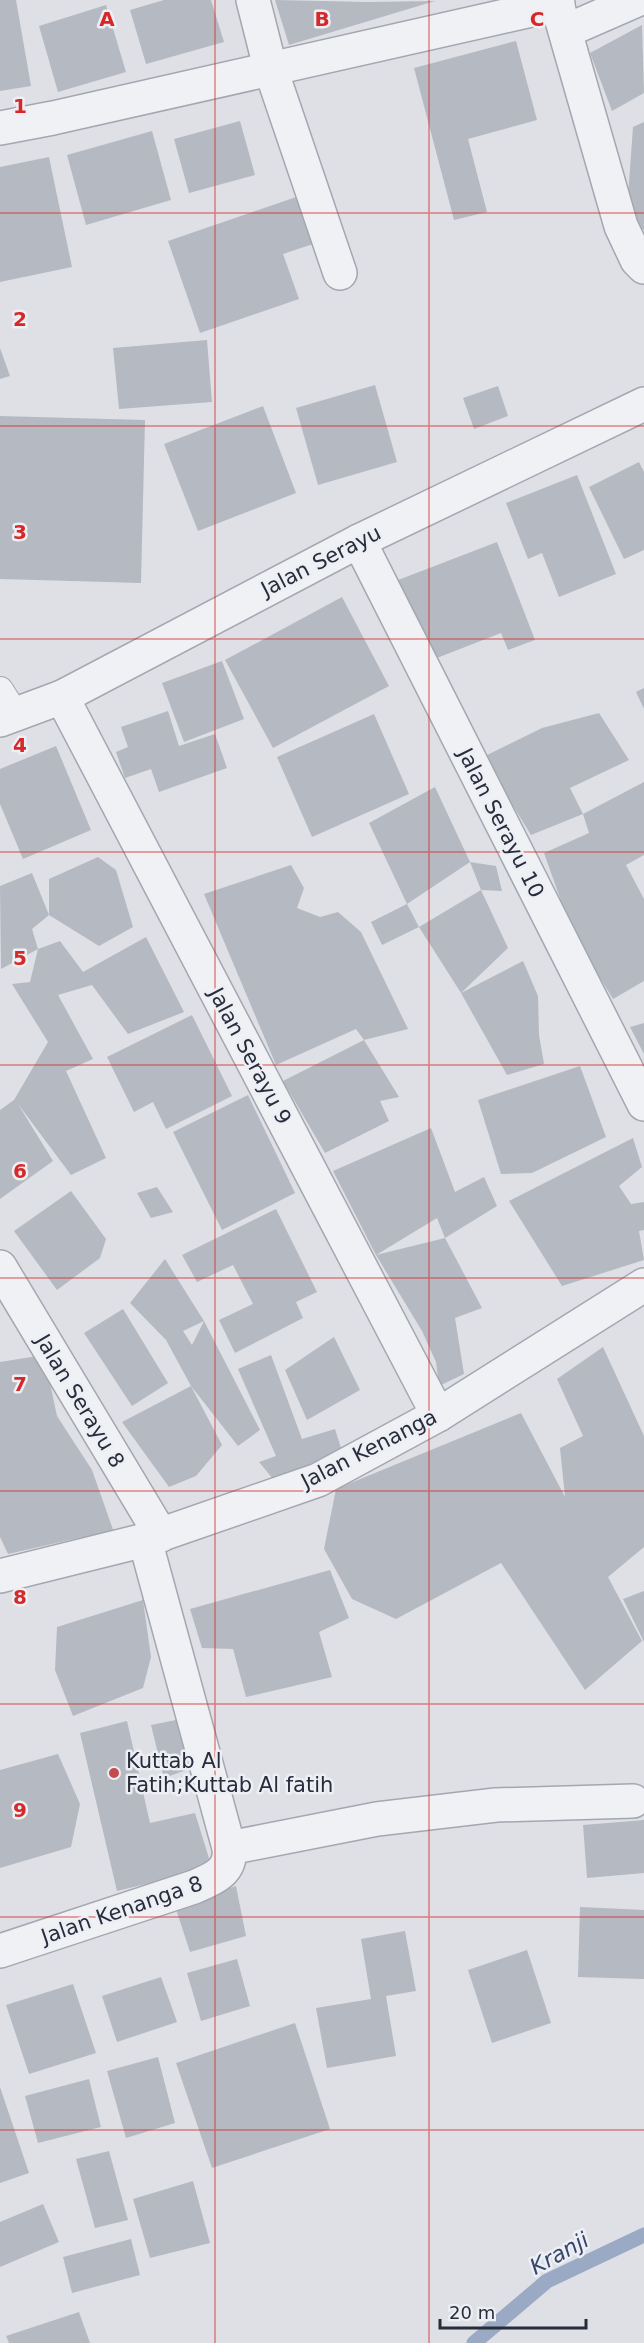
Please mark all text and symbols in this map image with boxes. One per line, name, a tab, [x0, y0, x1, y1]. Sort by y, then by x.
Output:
text: A	[99, 7, 115, 31]
text: B	[314, 7, 330, 31]
text: C	[530, 7, 544, 31]
text: 1	[13, 94, 27, 118]
text: 2	[13, 307, 27, 331]
text: 3	[13, 520, 27, 544]
street label: Jalan Serayu	[255, 521, 385, 602]
text: 4	[13, 733, 27, 757]
street label: Jalan Serayu 10	[452, 742, 549, 902]
text: 5	[13, 946, 27, 970]
street label: Jalan Serayu 9	[203, 982, 296, 1128]
text: 6	[13, 1159, 27, 1183]
street label: Jalan Serayu 8	[30, 1328, 129, 1472]
text: 7	[13, 1372, 27, 1396]
street label: Jalan Kenanga	[295, 1404, 441, 1494]
text: 8	[13, 1585, 27, 1609]
place label: Kuttab Al Fatih;Kuttab Al fatih	[126, 1749, 333, 1797]
marker: Kuttab Al Fatih;Kuttab Al fatih	[107, 1766, 121, 1780]
text: 9	[13, 1798, 27, 1822]
street label: Jalan Kenanga 8	[36, 1871, 206, 1950]
water label: Kranji	[526, 2227, 593, 2280]
scale bar	[440, 2292, 586, 2330]
text: 20 m	[449, 2302, 495, 2323]

